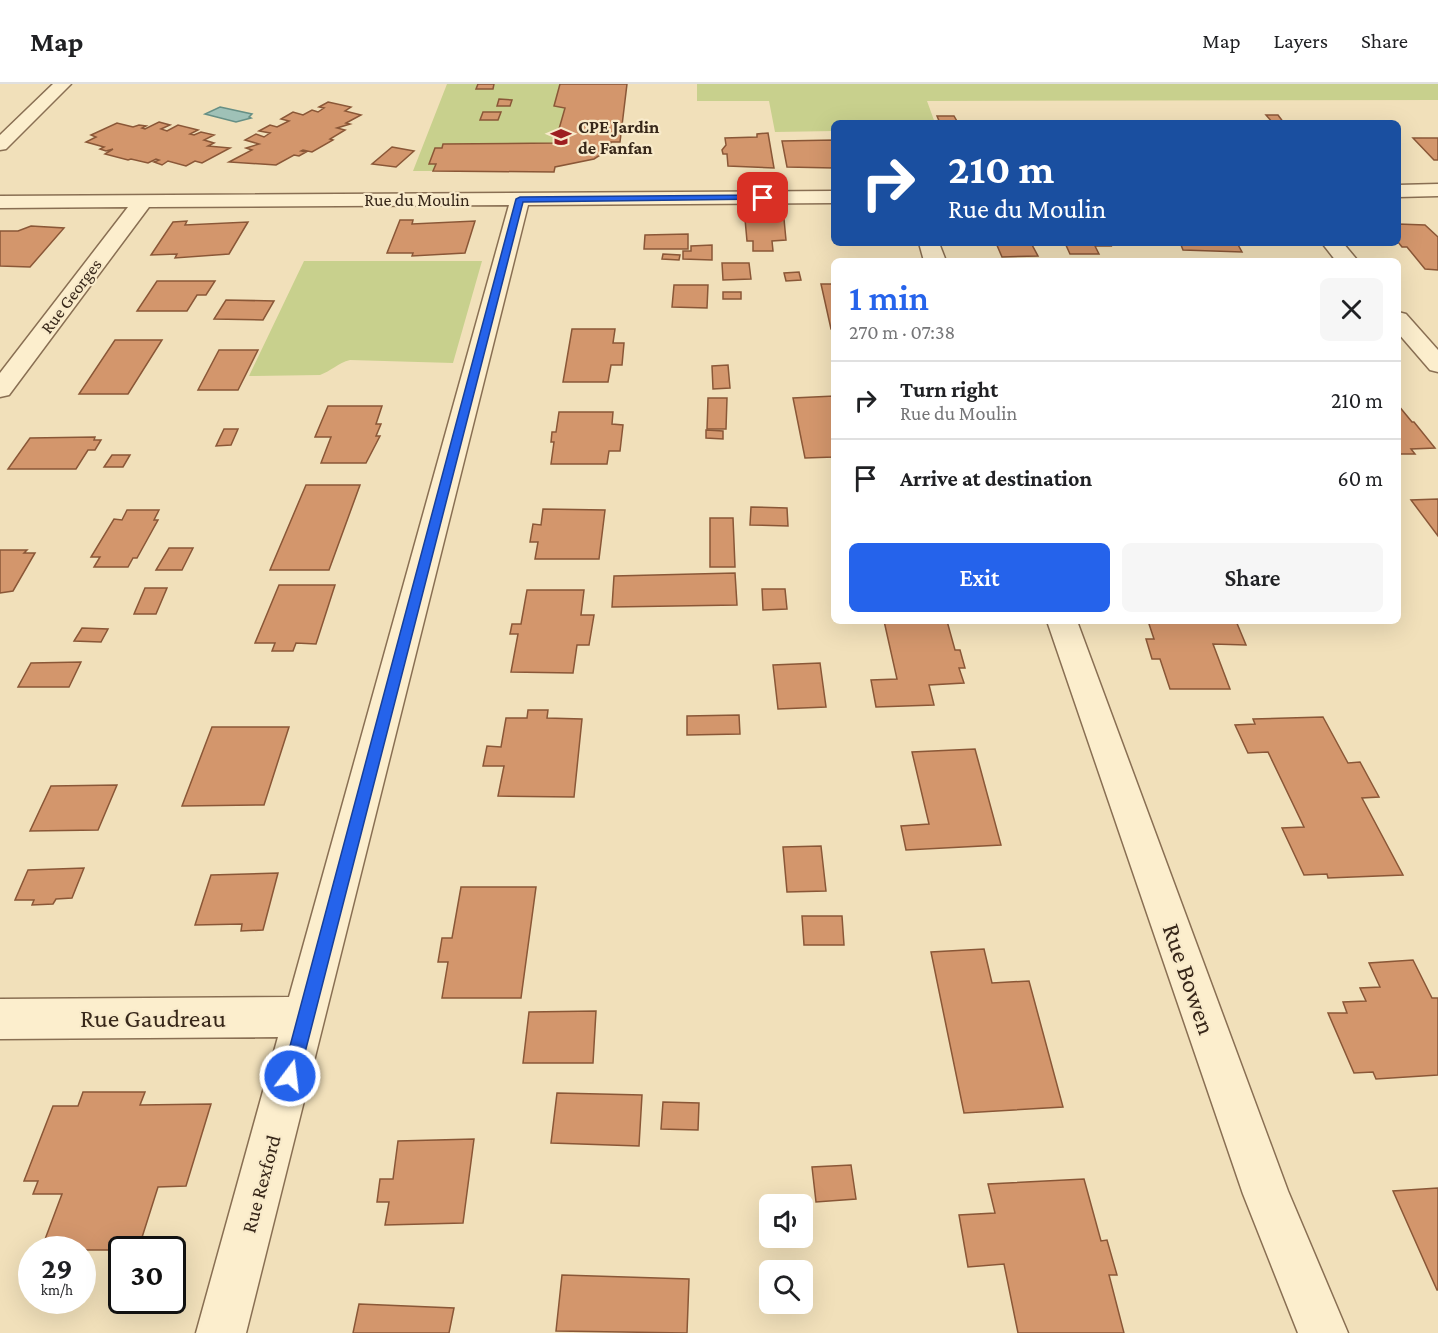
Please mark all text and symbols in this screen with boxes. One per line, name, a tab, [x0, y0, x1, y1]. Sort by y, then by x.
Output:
text: Map	[30, 26, 83, 57]
text: Map	[1202, 29, 1241, 53]
text: Layers	[1274, 29, 1328, 53]
text: Share	[1361, 29, 1408, 53]
place label: CPE Jardin de Fanfan	[578, 117, 660, 158]
school or university icon: CPE Jardin de Fanfan	[549, 125, 573, 149]
icon: right	[849, 144, 927, 222]
text: 210 m	[948, 145, 1054, 192]
pin	[737, 172, 788, 223]
icon: arrive	[746, 181, 779, 214]
street label: Rue du Moulin	[364, 190, 470, 210]
text: Rue du Moulin	[948, 194, 1106, 224]
street label: Rue Georges	[36, 255, 106, 337]
text: 1 min	[849, 278, 929, 318]
button: close	[1320, 278, 1383, 341]
text: 270 m · 07:38	[849, 321, 955, 343]
text: Turn right	[900, 377, 998, 402]
icon: right	[849, 384, 882, 417]
text: 210 m	[1331, 388, 1383, 413]
text: Rue du Moulin	[900, 402, 1017, 424]
icon: arrive	[849, 462, 882, 495]
text: Arrive at destination	[900, 466, 1092, 491]
text: 60 m	[1338, 466, 1383, 491]
button: Exit	[849, 543, 1110, 612]
button: Share	[1122, 543, 1383, 612]
street label: Rue Bowen	[1156, 920, 1222, 1038]
street label: Rue Gaudreau	[80, 1004, 226, 1033]
position arrow	[258, 1044, 322, 1108]
street label: Rue Rexford	[236, 1132, 286, 1236]
map controls	[759, 1194, 813, 1314]
button: sound	[759, 1194, 813, 1248]
speed limit sign: 30	[108, 1236, 186, 1314]
text: 29	[41, 1251, 73, 1284]
button: search	[759, 1260, 813, 1314]
text: km/h	[41, 1282, 73, 1298]

